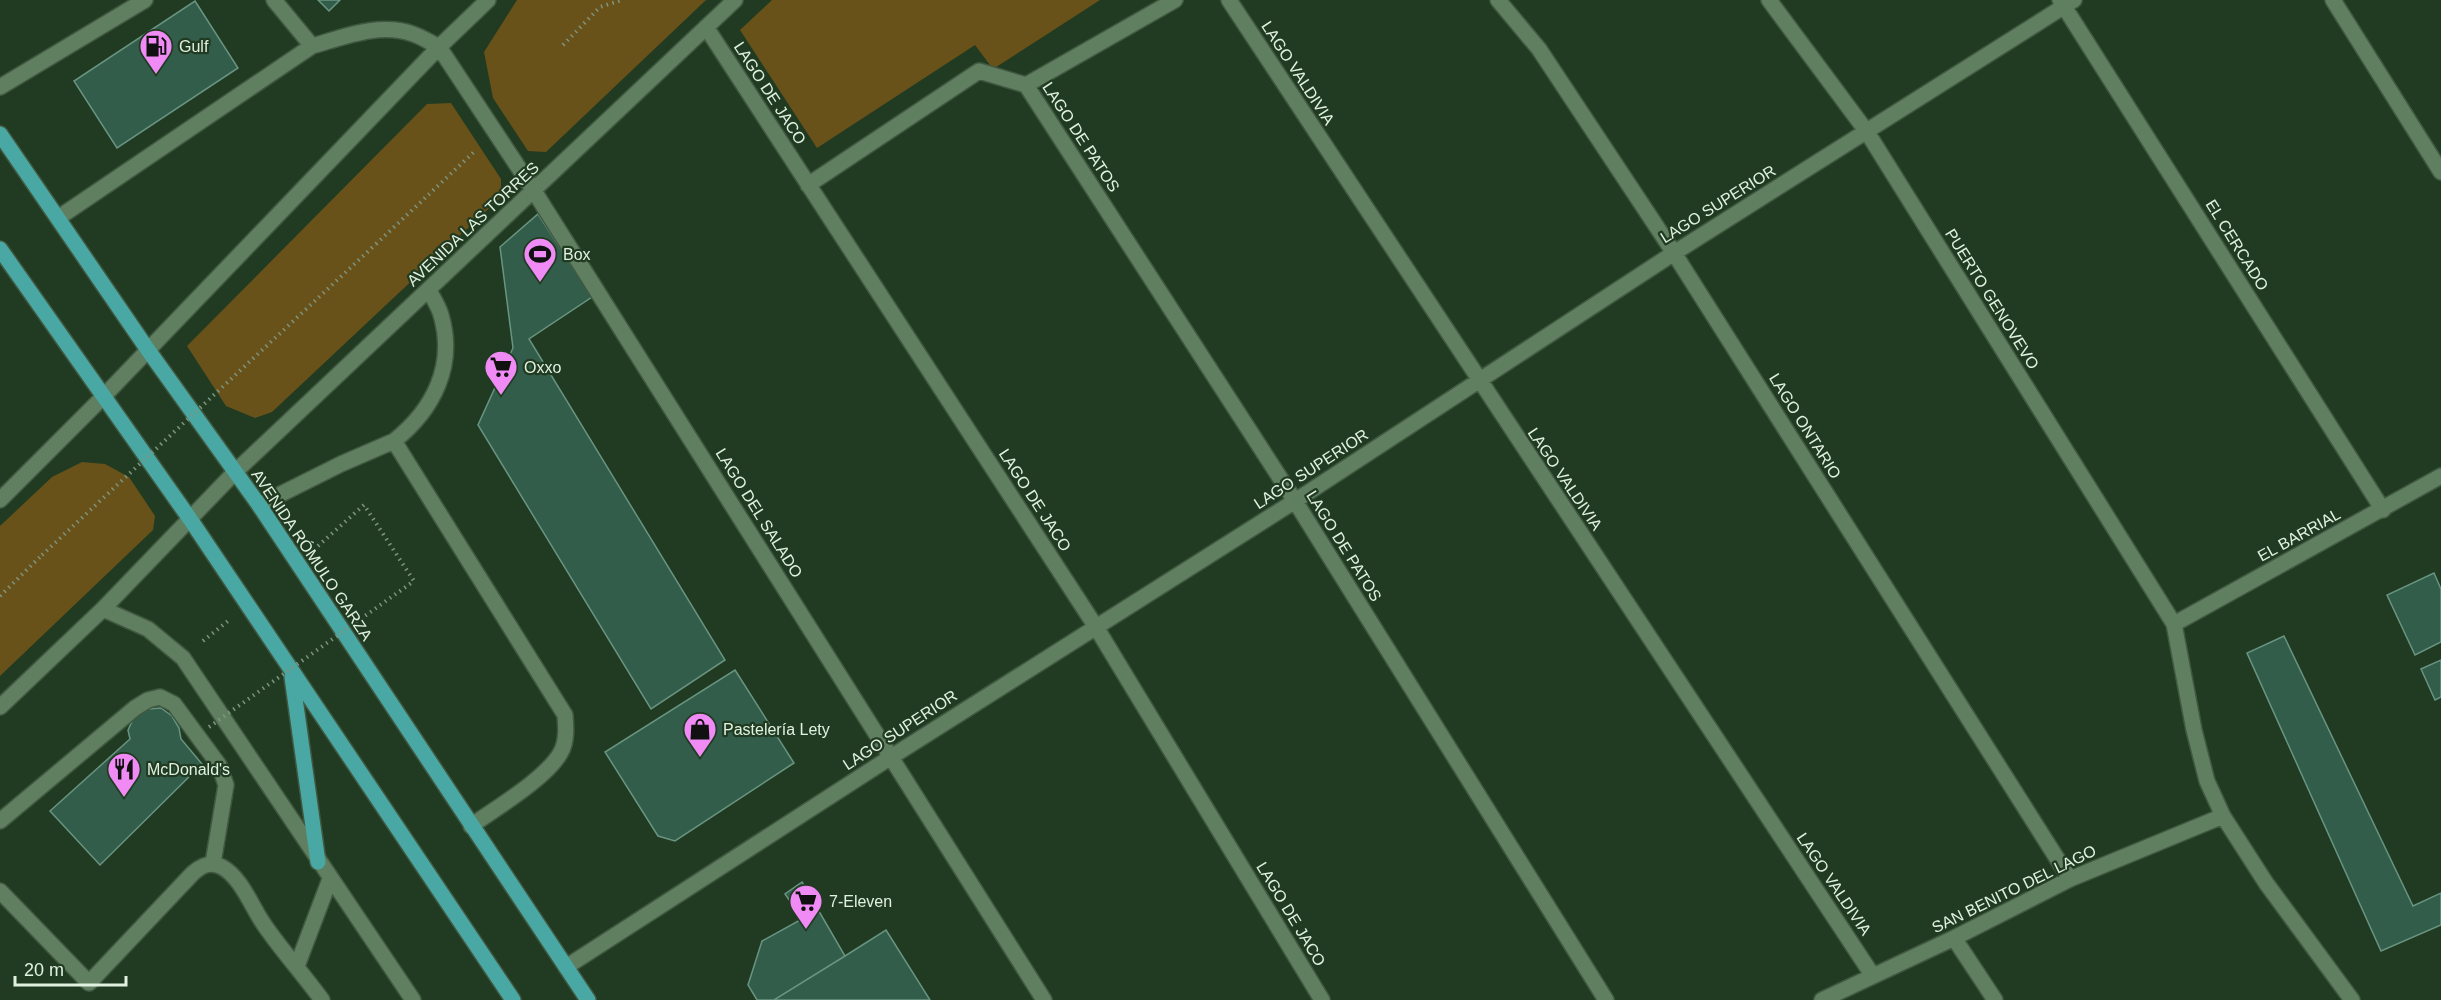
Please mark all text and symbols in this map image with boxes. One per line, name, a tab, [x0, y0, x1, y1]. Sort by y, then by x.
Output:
street label: LAGO VALDIVIA	[1258, 18, 1338, 128]
fuel station icon: Gulf	[138, 28, 174, 75]
place label: Gulf	[179, 38, 209, 55]
street label: LAGO DE JACO	[731, 39, 809, 147]
street label: LAGO DE PATOS	[1039, 79, 1123, 195]
street label: AVENIDA LAS TORRES	[404, 159, 542, 289]
street label: LAGO SUPERIOR	[1657, 162, 1779, 246]
street label: EL CERCADO	[2202, 197, 2272, 293]
street label: PUERTO GENOVEVO	[1942, 226, 2042, 372]
sports icon: Box	[522, 236, 558, 283]
place label: Box	[563, 246, 591, 263]
supermarket icon: Oxxo	[483, 349, 519, 396]
place label: Oxxo	[524, 359, 561, 376]
street label: LAGO ONTARIO	[1766, 370, 1844, 482]
street label: LAGO VALDIVIA	[1524, 425, 1606, 534]
street label: LAGO SUPERIOR	[1251, 426, 1371, 512]
street label: LAGO DEL SALADO	[712, 445, 806, 581]
street label: LAGO DE JACO	[996, 446, 1074, 554]
street label: AVENIDA RÓMULO GARZA	[248, 466, 377, 644]
street label: LAGO DE PATOS	[1303, 488, 1385, 604]
street label: EL BARRIAL	[2255, 505, 2343, 565]
street label: LAGO SUPERIOR	[840, 687, 960, 773]
shop icon: Pastelería Lety	[682, 711, 718, 758]
place label: Pastelería Lety	[723, 721, 830, 738]
restaurant icon: McDonald's	[106, 751, 142, 798]
place label: McDonald's	[147, 761, 230, 778]
street label: LAGO VALDIVIA	[1793, 830, 1875, 939]
street label: SAN BENITO DEL LAGO	[1929, 842, 2099, 936]
street label: LAGO DE JACO	[1253, 859, 1329, 969]
supermarket icon: 7-Eleven	[788, 883, 824, 930]
place label: 7-Eleven	[829, 893, 892, 910]
scale bar	[15, 949, 126, 987]
text: 20 m	[24, 960, 64, 980]

